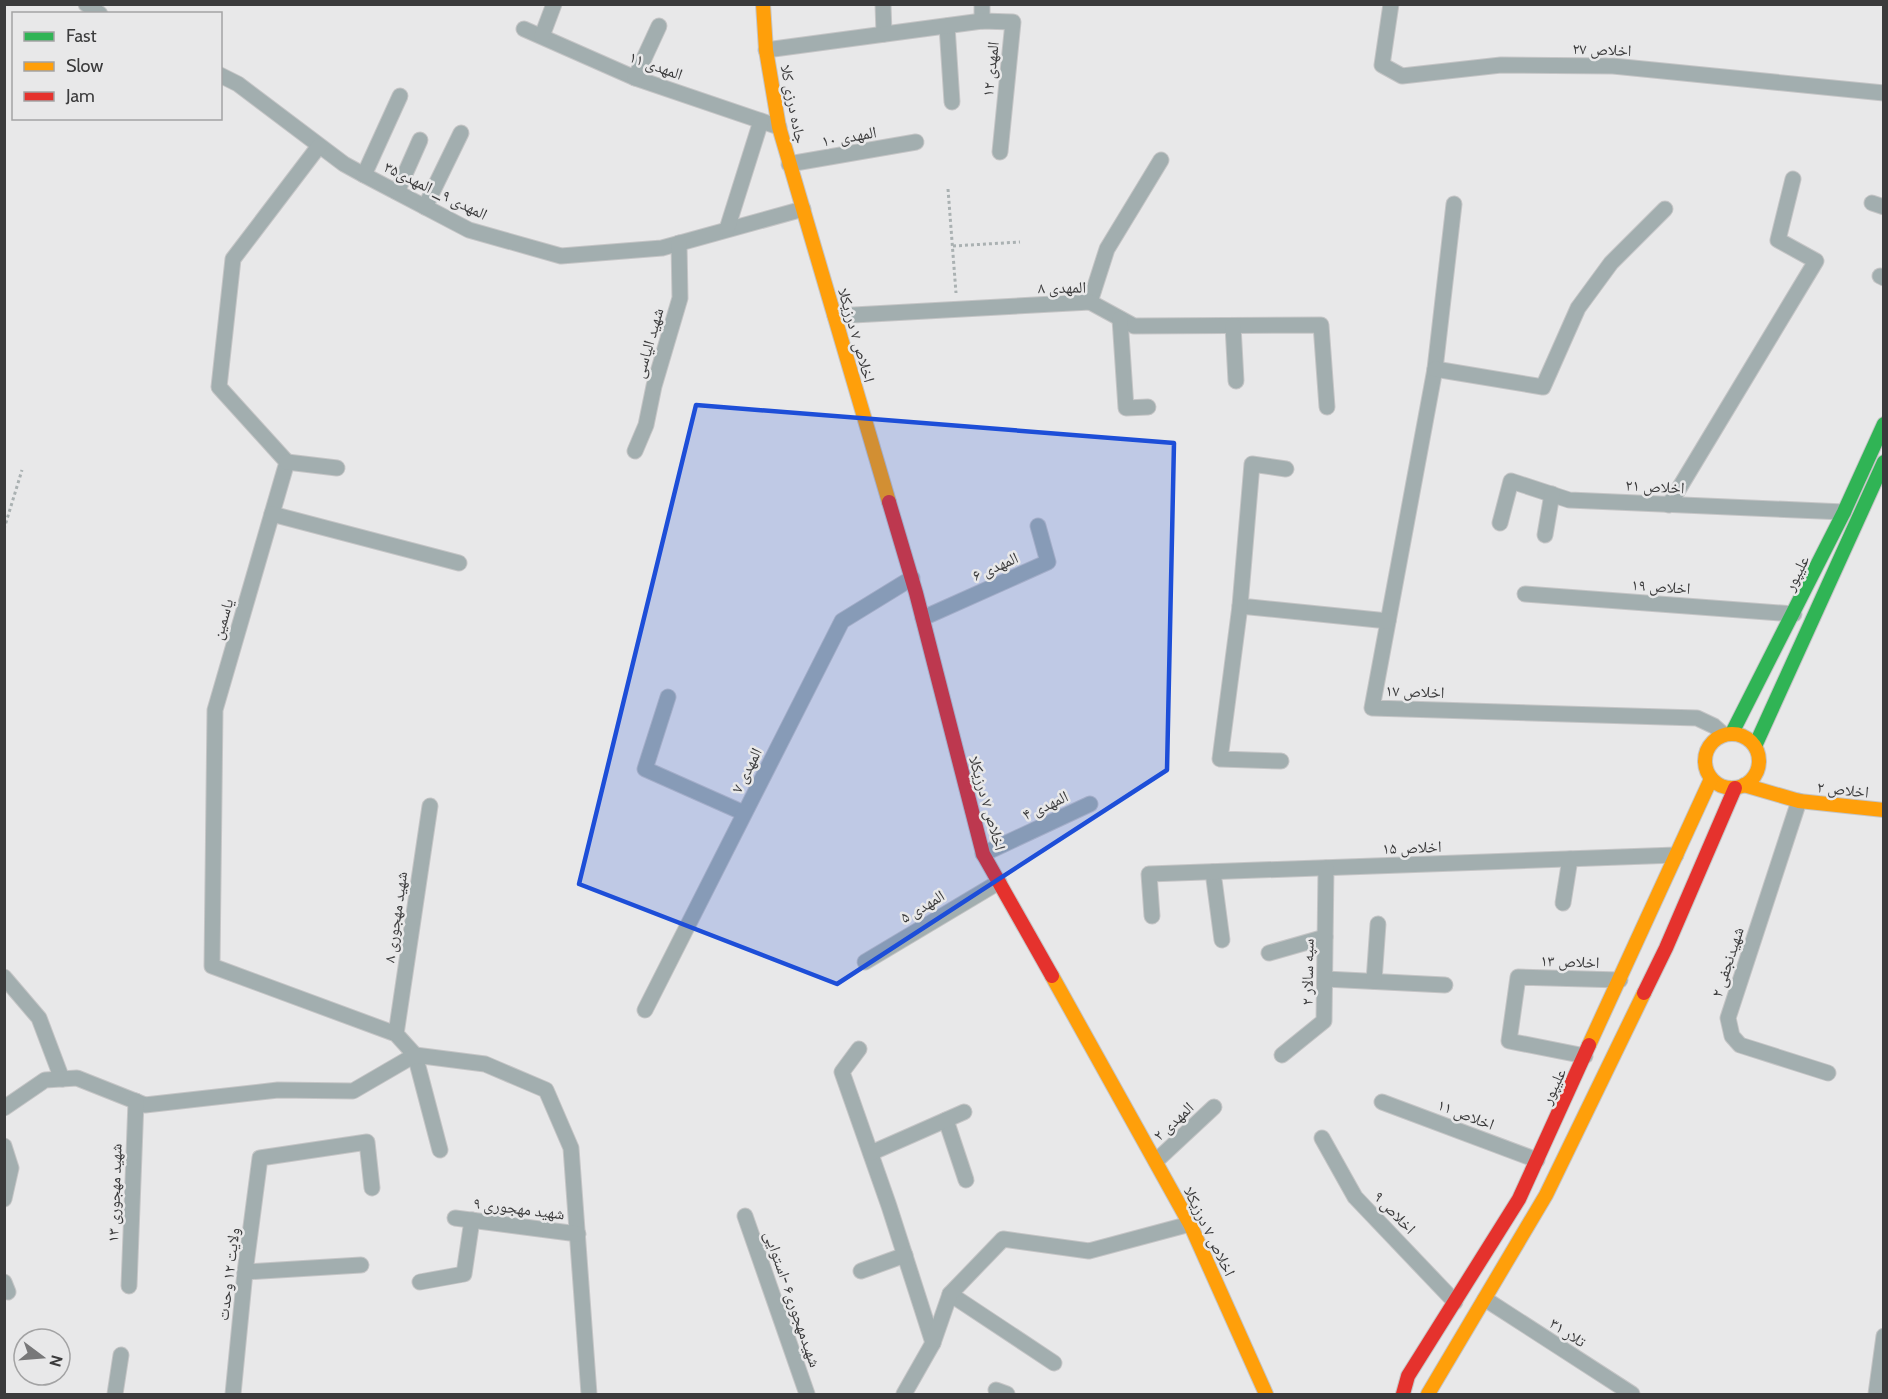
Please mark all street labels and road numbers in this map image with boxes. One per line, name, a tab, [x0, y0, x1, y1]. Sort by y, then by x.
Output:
street label: اخلاص ۲۷	[1572, 39, 1632, 61]
street label: المهدی ۱۲	[978, 41, 1004, 98]
street label: المهدی ۱۱	[626, 47, 685, 85]
street label: جاده درزی کلا	[776, 63, 810, 145]
street label: المهدی ۱۰	[820, 122, 878, 152]
street label: المهدی ۹_ المهدی۳۵	[381, 157, 491, 225]
street label: المهدی ۸	[1038, 278, 1086, 298]
street label: اخلاص ۷ درزیکلا	[833, 286, 879, 385]
street label: شهید الیاسی	[629, 306, 669, 381]
street label: اخلاص ۲۱	[1625, 475, 1685, 499]
street label: المهدی ۶	[969, 548, 1021, 586]
street label: علیپور	[1779, 552, 1813, 595]
street label: اخلاص ۱۹	[1631, 575, 1691, 599]
street label: یاسمین	[208, 596, 238, 642]
street label: اخلاص ۱۷	[1385, 681, 1445, 703]
street label: المهدی ۷	[727, 744, 767, 796]
street label: اخلاص ۷ درزیکلا	[964, 754, 1010, 853]
street label: اخلاص ۲	[1816, 777, 1870, 803]
street label: المهدی ۴	[1019, 787, 1071, 825]
street label: اخلاص ۱۵	[1382, 837, 1442, 859]
street label: شهید مهجوری ۸	[380, 870, 412, 964]
street label: المهدی ۵	[897, 886, 948, 928]
street label: شهیدنجفی ۲	[1707, 925, 1749, 1000]
street label: سپه سالار ۲	[1297, 938, 1318, 1006]
street label: اخلاص ۱۳	[1540, 951, 1600, 973]
street label: علیپور	[1537, 1065, 1570, 1108]
street label: اخلاص ۱۱	[1434, 1095, 1497, 1135]
street label: المهدی ۲	[1149, 1098, 1198, 1145]
street label: شهید مهجوری ۱۳	[103, 1143, 127, 1243]
street label: اخلاص ۷ درزیکلا	[1179, 1183, 1239, 1280]
street label: اخلاص ۹	[1369, 1187, 1420, 1238]
street label: شهید مهجوری ۹	[472, 1193, 566, 1225]
street label: ولایت ۱۲ وحدت	[213, 1226, 244, 1322]
street label: شهیدمهجوری۶ -استوایی	[759, 1228, 825, 1370]
street label: تلار ۳۱	[1546, 1314, 1590, 1351]

